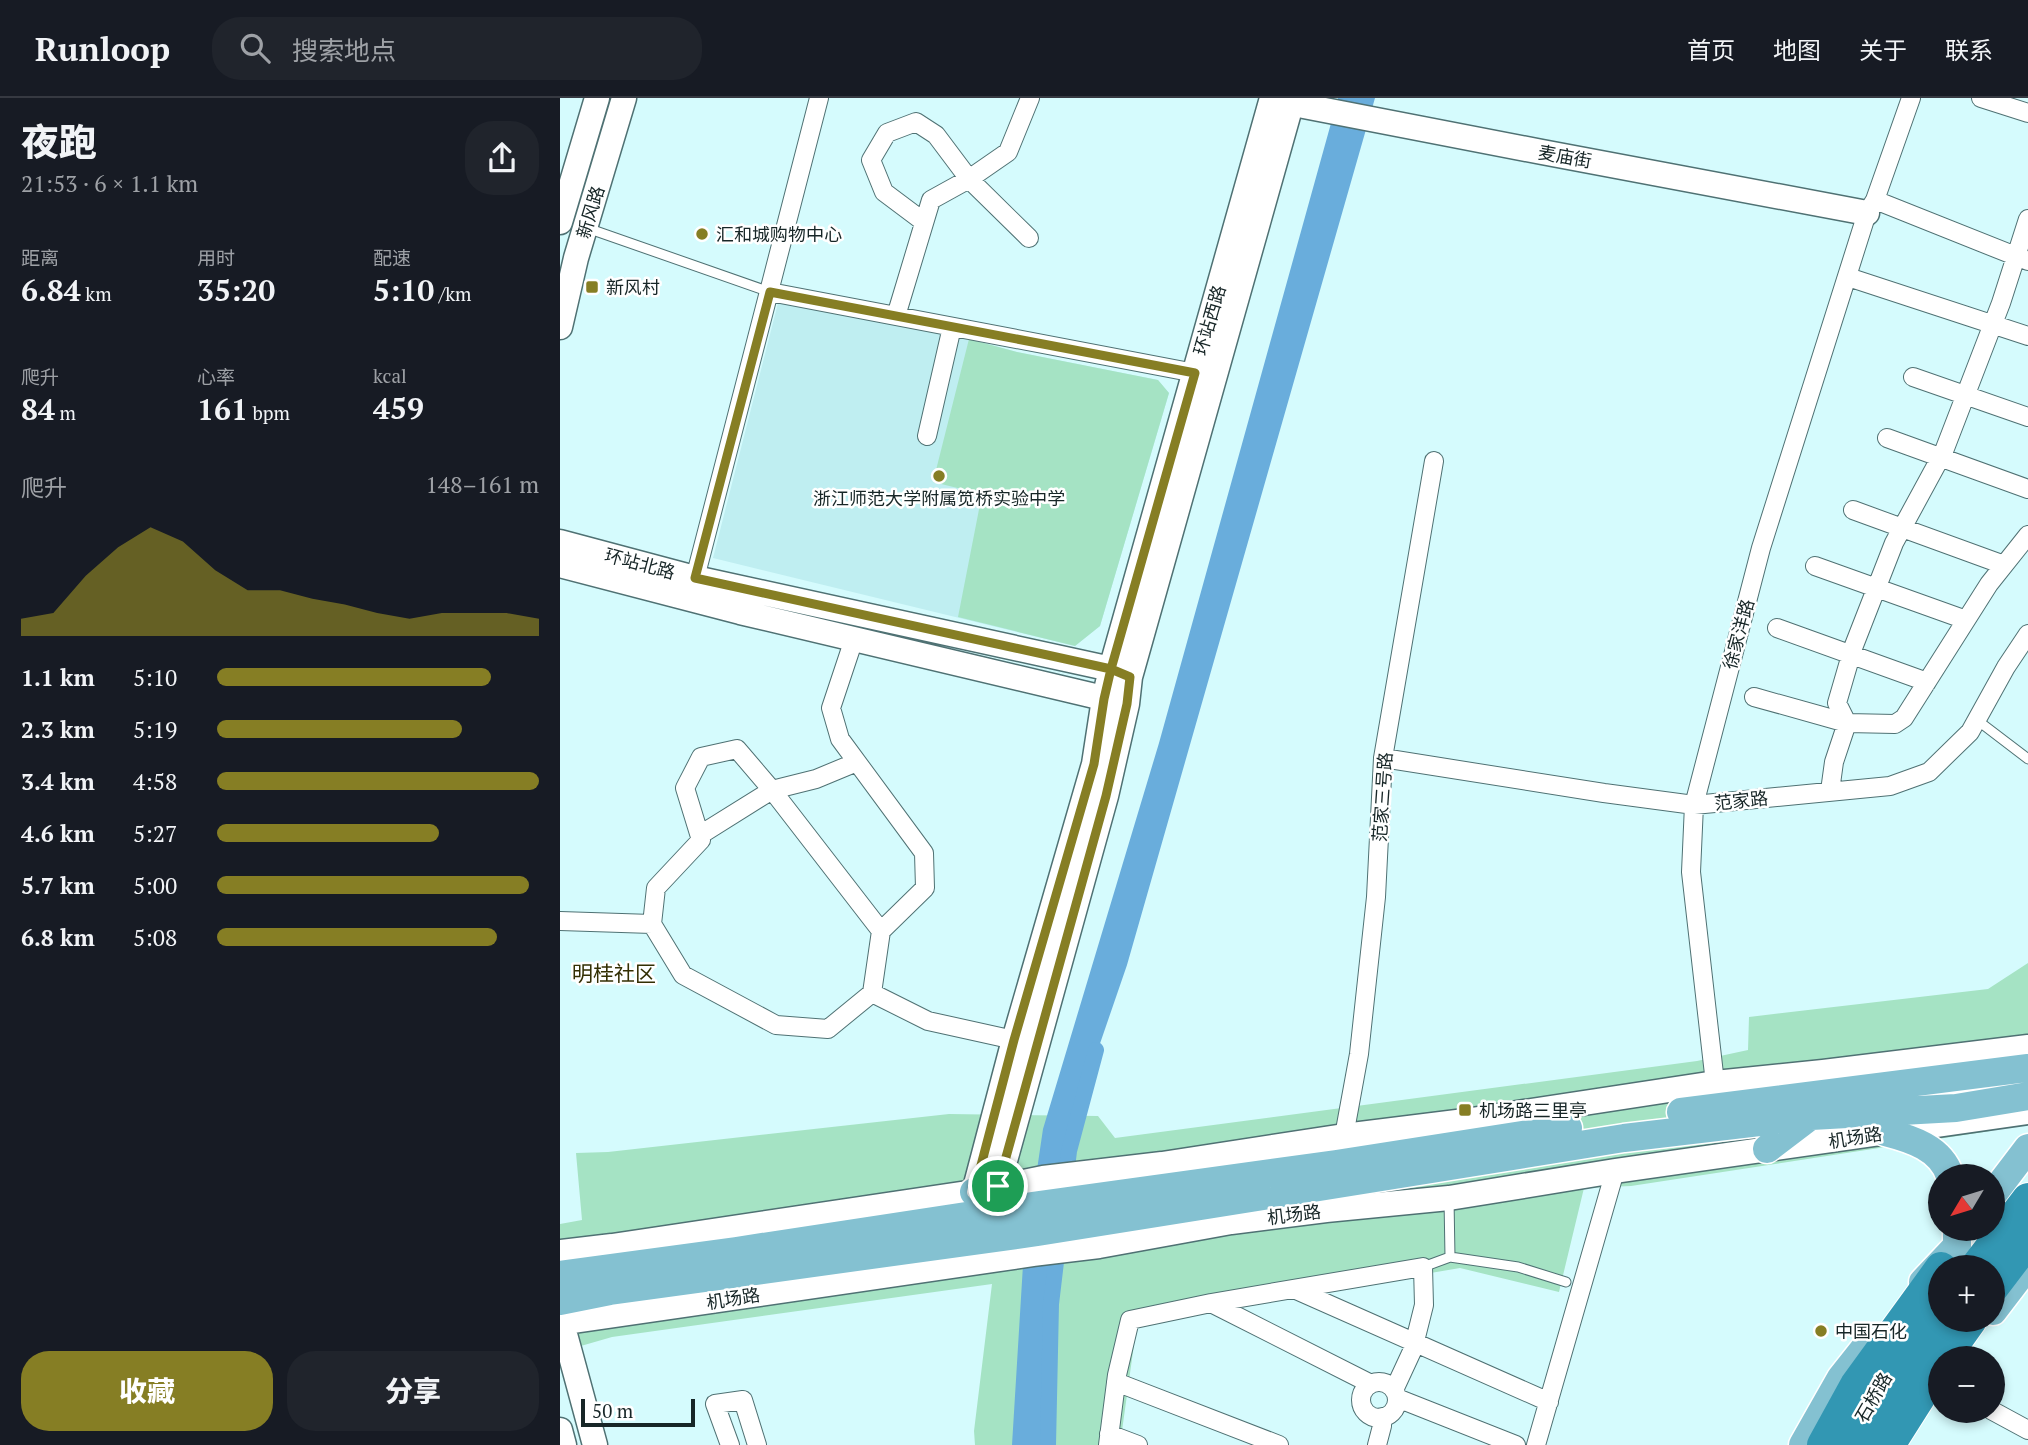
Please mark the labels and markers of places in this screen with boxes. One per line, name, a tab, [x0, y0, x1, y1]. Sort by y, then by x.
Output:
place label: 汇和城购物中心	[716, 222, 842, 246]
marker: 汇和城购物中心	[694, 226, 710, 242]
place label: 新风村	[606, 275, 660, 299]
marker: 新风村	[584, 279, 600, 295]
marker: 浙江师范大学附属笕桥实验中学	[931, 468, 947, 484]
place label: 浙江师范大学附属笕桥实验中学	[813, 486, 1065, 510]
place label: 机场路三里亭	[1479, 1098, 1587, 1122]
marker: 机场路三里亭	[1457, 1102, 1473, 1118]
pin	[968, 1156, 1028, 1216]
place label: 中国石化	[1835, 1319, 1907, 1343]
marker: 中国石化	[1813, 1323, 1829, 1339]

